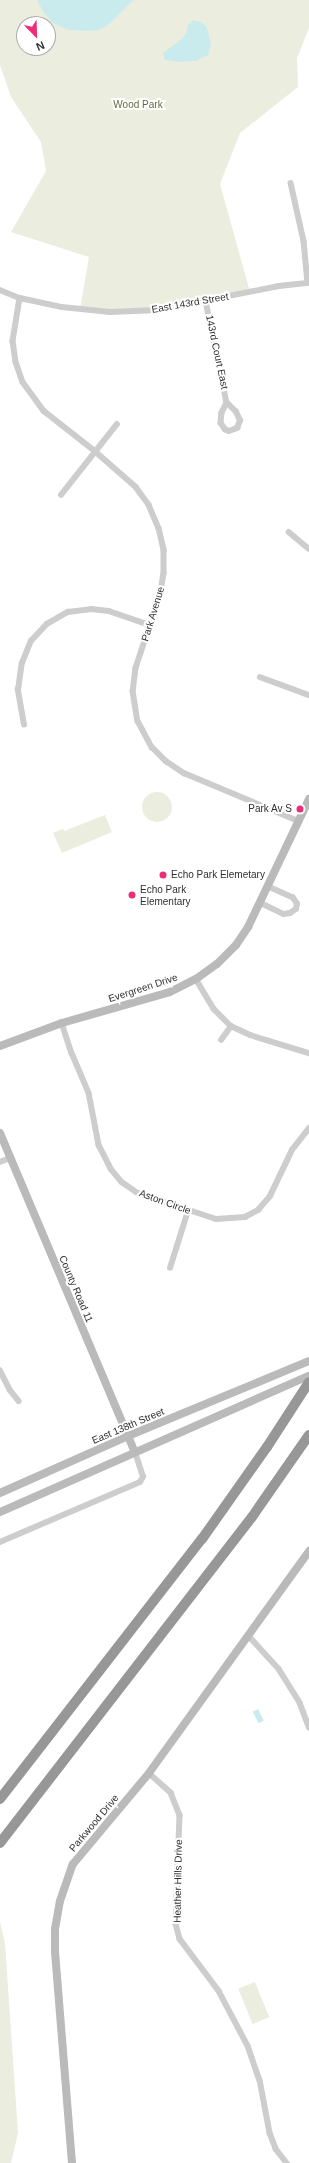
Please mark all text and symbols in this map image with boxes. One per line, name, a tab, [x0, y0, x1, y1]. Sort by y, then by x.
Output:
north arrow	[16, 16, 56, 56]
text: N	[34, 39, 46, 53]
park label: Wood Park	[113, 99, 163, 111]
street label: East 143rd Street	[151, 290, 229, 316]
street label: 143rd Court East	[203, 314, 231, 390]
street label: Park Avenue	[139, 585, 167, 643]
place label: Park Av S	[248, 803, 292, 815]
marker: Park Av S	[295, 804, 305, 814]
place label: Echo Park Elemetary	[171, 869, 265, 881]
marker: Echo Park Elemetary	[158, 870, 168, 880]
place label: Echo Park Elementary	[140, 883, 191, 906]
marker: Echo Park Elementary	[127, 890, 137, 900]
street label: Evergreen Drive	[107, 971, 179, 1005]
street label: Aston Circle	[138, 1187, 192, 1217]
street label: County Road 11	[57, 1254, 95, 1324]
street label: East 138th Street	[90, 1405, 166, 1447]
street label: Parkwood Drive	[67, 1792, 121, 1854]
street label: Heather Hills Drive	[171, 1839, 185, 1923]

